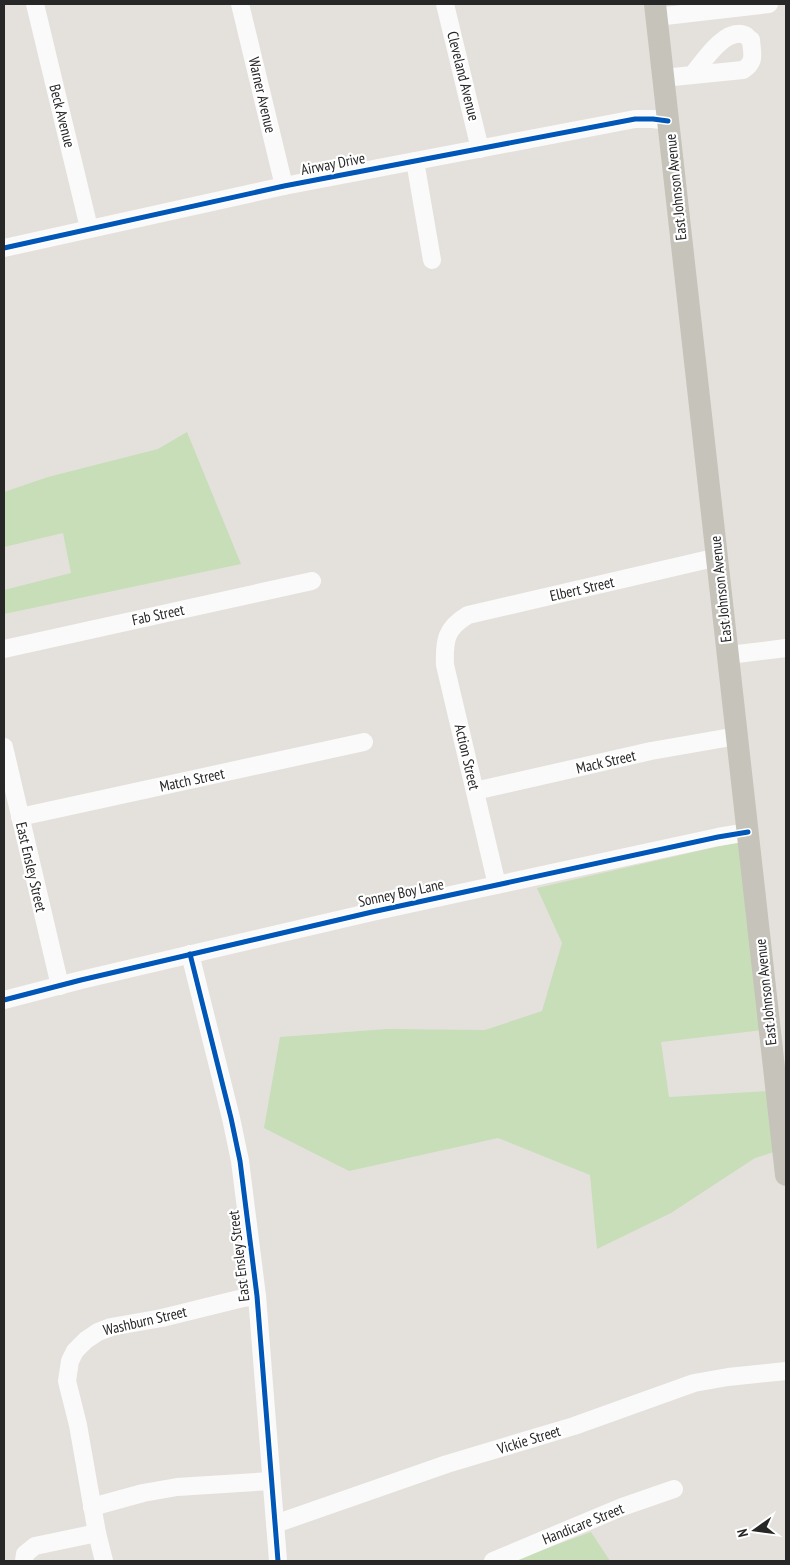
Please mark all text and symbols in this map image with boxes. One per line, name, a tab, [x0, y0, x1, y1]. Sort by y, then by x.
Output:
street label: Cleveland Avenue	[443, 29, 484, 123]
street label: Warner Avenue	[245, 55, 280, 135]
street label: Beck Avenue	[45, 82, 80, 150]
street label: East Johnson Avenue	[660, 133, 691, 241]
street label: Airway Drive	[299, 148, 367, 179]
street label: East Johnson Avenue	[705, 535, 736, 643]
street label: Elbert Street	[548, 572, 616, 605]
street label: Fab Street	[130, 600, 186, 629]
street label: Action Street	[451, 722, 484, 792]
street label: Mack Street	[574, 745, 638, 778]
street label: Match Street	[158, 763, 226, 796]
street label: East Ensley Street	[12, 820, 51, 914]
street label: Sonney Boy Lane	[356, 874, 445, 911]
street label: East Johnson Avenue	[750, 938, 781, 1046]
street label: East Ensley Street	[223, 1209, 254, 1303]
street label: Washburn Street	[101, 1302, 189, 1339]
street label: Vickie Street	[494, 1421, 563, 1458]
street label: Handicare Street	[539, 1499, 626, 1549]
north arrow	[730, 1505, 780, 1555]
text: N	[733, 1527, 752, 1539]

